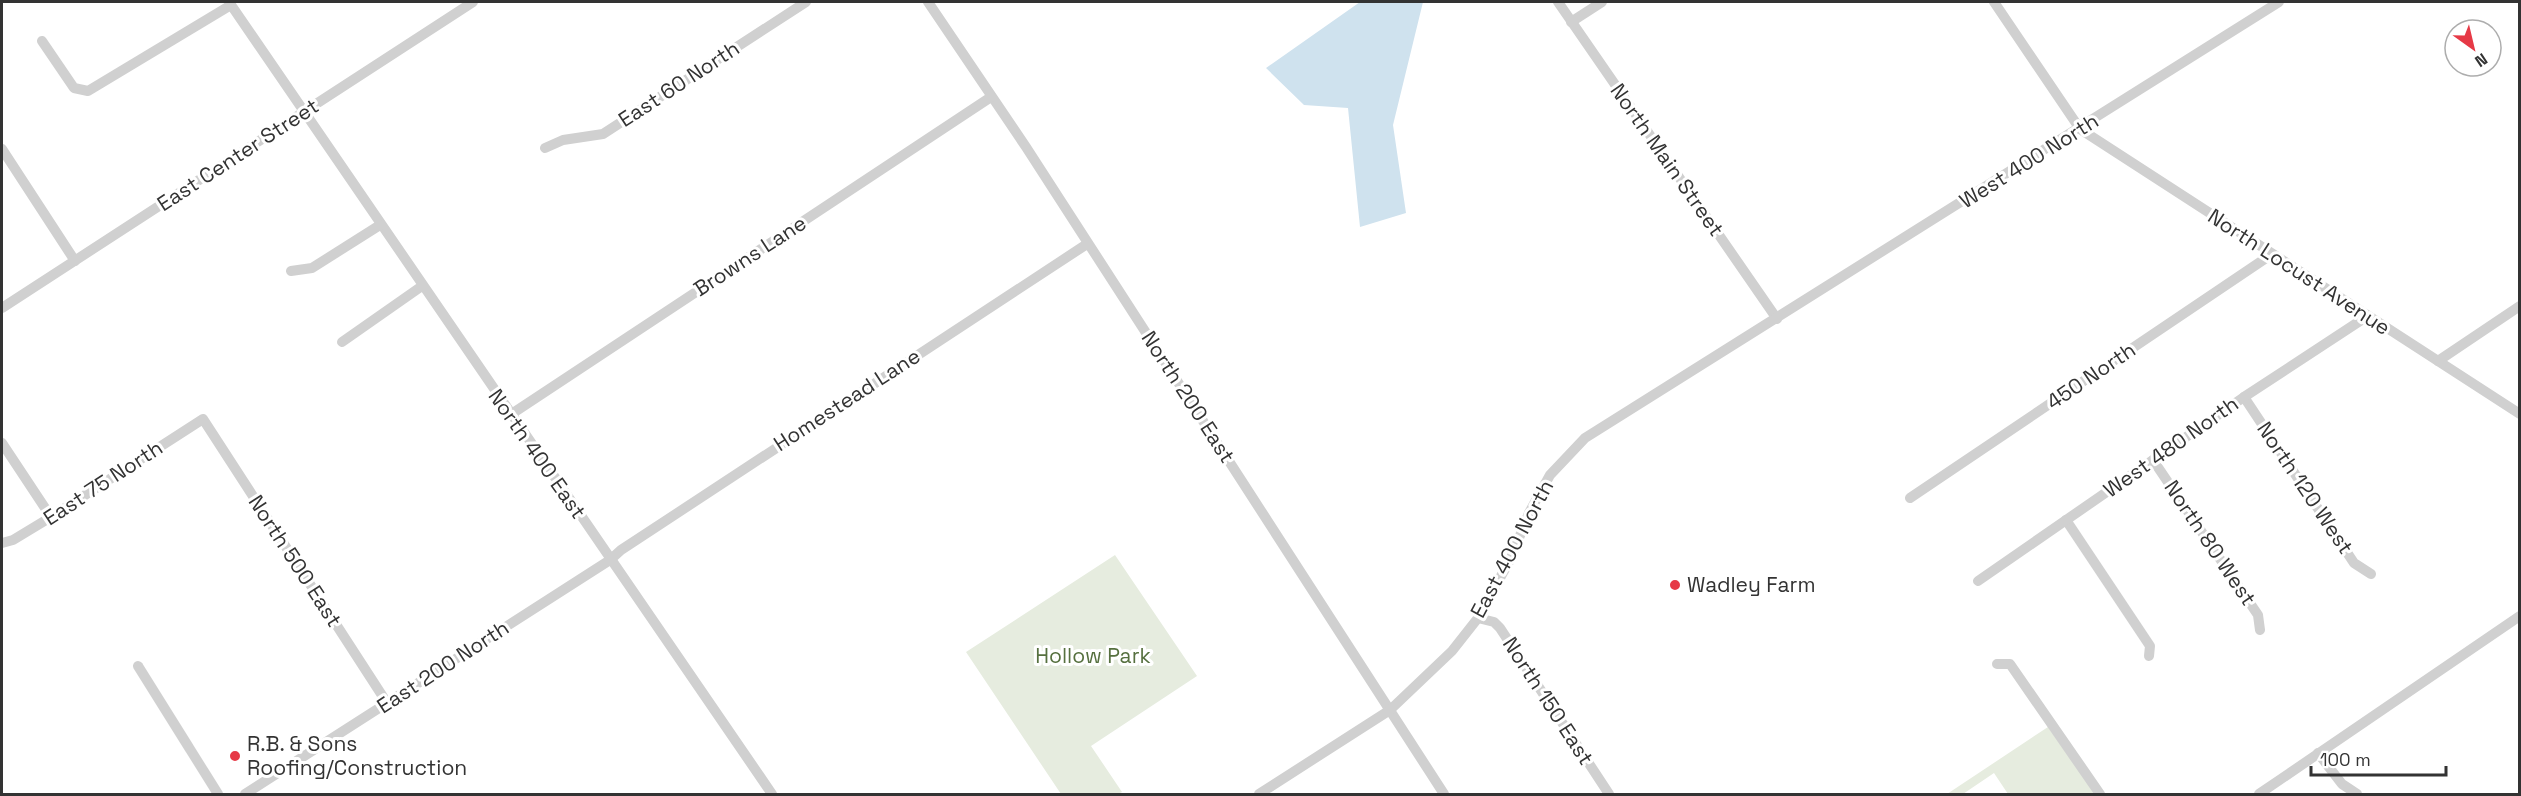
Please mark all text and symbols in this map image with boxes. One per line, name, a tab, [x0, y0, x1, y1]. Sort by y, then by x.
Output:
north arrow	[2443, 18, 2503, 78]
street label: East 60 North	[613, 34, 744, 133]
text: N	[2471, 48, 2491, 72]
street label: North Main Street	[1605, 78, 1730, 241]
street label: East Center Street	[152, 92, 324, 217]
street label: West 400 North	[1954, 107, 2103, 214]
street label: North Locust Avenue	[2203, 202, 2396, 341]
street label: Browns Lane	[688, 209, 811, 302]
street label: North 200 East	[1136, 326, 1241, 468]
street label: 450 North	[2041, 336, 2141, 415]
street label: Homestead Lane	[768, 342, 925, 457]
street label: North 400 East	[483, 384, 592, 524]
street label: West 480 North	[2098, 390, 2244, 503]
street label: North 120 West	[2251, 416, 2360, 559]
street label: East 75 North	[38, 434, 167, 531]
street label: East 400 North	[1464, 475, 1559, 622]
street label: North 80 West	[2159, 475, 2262, 611]
street label: North 500 East	[243, 490, 348, 632]
place label: Wadley Farm	[1687, 571, 1816, 598]
marker: Wadley Farm	[1668, 578, 1682, 592]
street label: East 200 North	[372, 614, 514, 719]
street label: North 150 East	[1497, 632, 1600, 770]
park label: Hollow Park	[1035, 642, 1151, 669]
place label: R.B. & Sons Roofing/Construction	[247, 730, 467, 781]
scale bar	[2311, 739, 2446, 777]
text: 100 m	[2320, 748, 2371, 771]
marker: R.B. & Sons Roofing/Construction	[228, 749, 242, 763]

